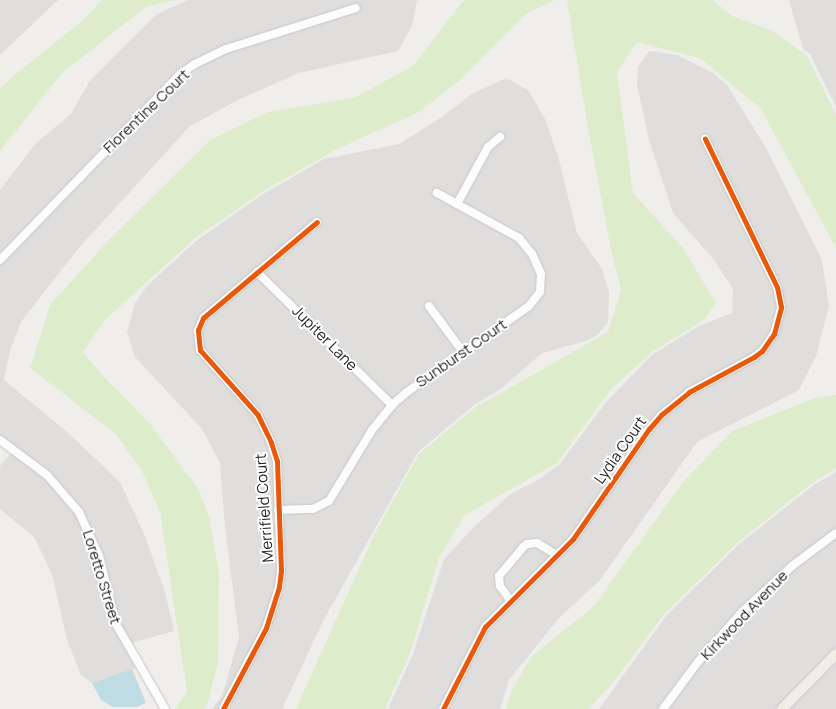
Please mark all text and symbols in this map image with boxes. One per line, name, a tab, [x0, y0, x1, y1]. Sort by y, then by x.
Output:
street label: Florentine Court	[99, 65, 193, 157]
street label: Jupiter Lane	[289, 302, 361, 374]
street label: Sunburst Court	[412, 315, 510, 391]
street label: Lydia Court	[590, 413, 650, 487]
street label: Merrifield Court	[251, 453, 277, 563]
street label: Loretto Street	[79, 528, 125, 626]
street label: Kirkwood Avenue	[697, 567, 791, 663]

